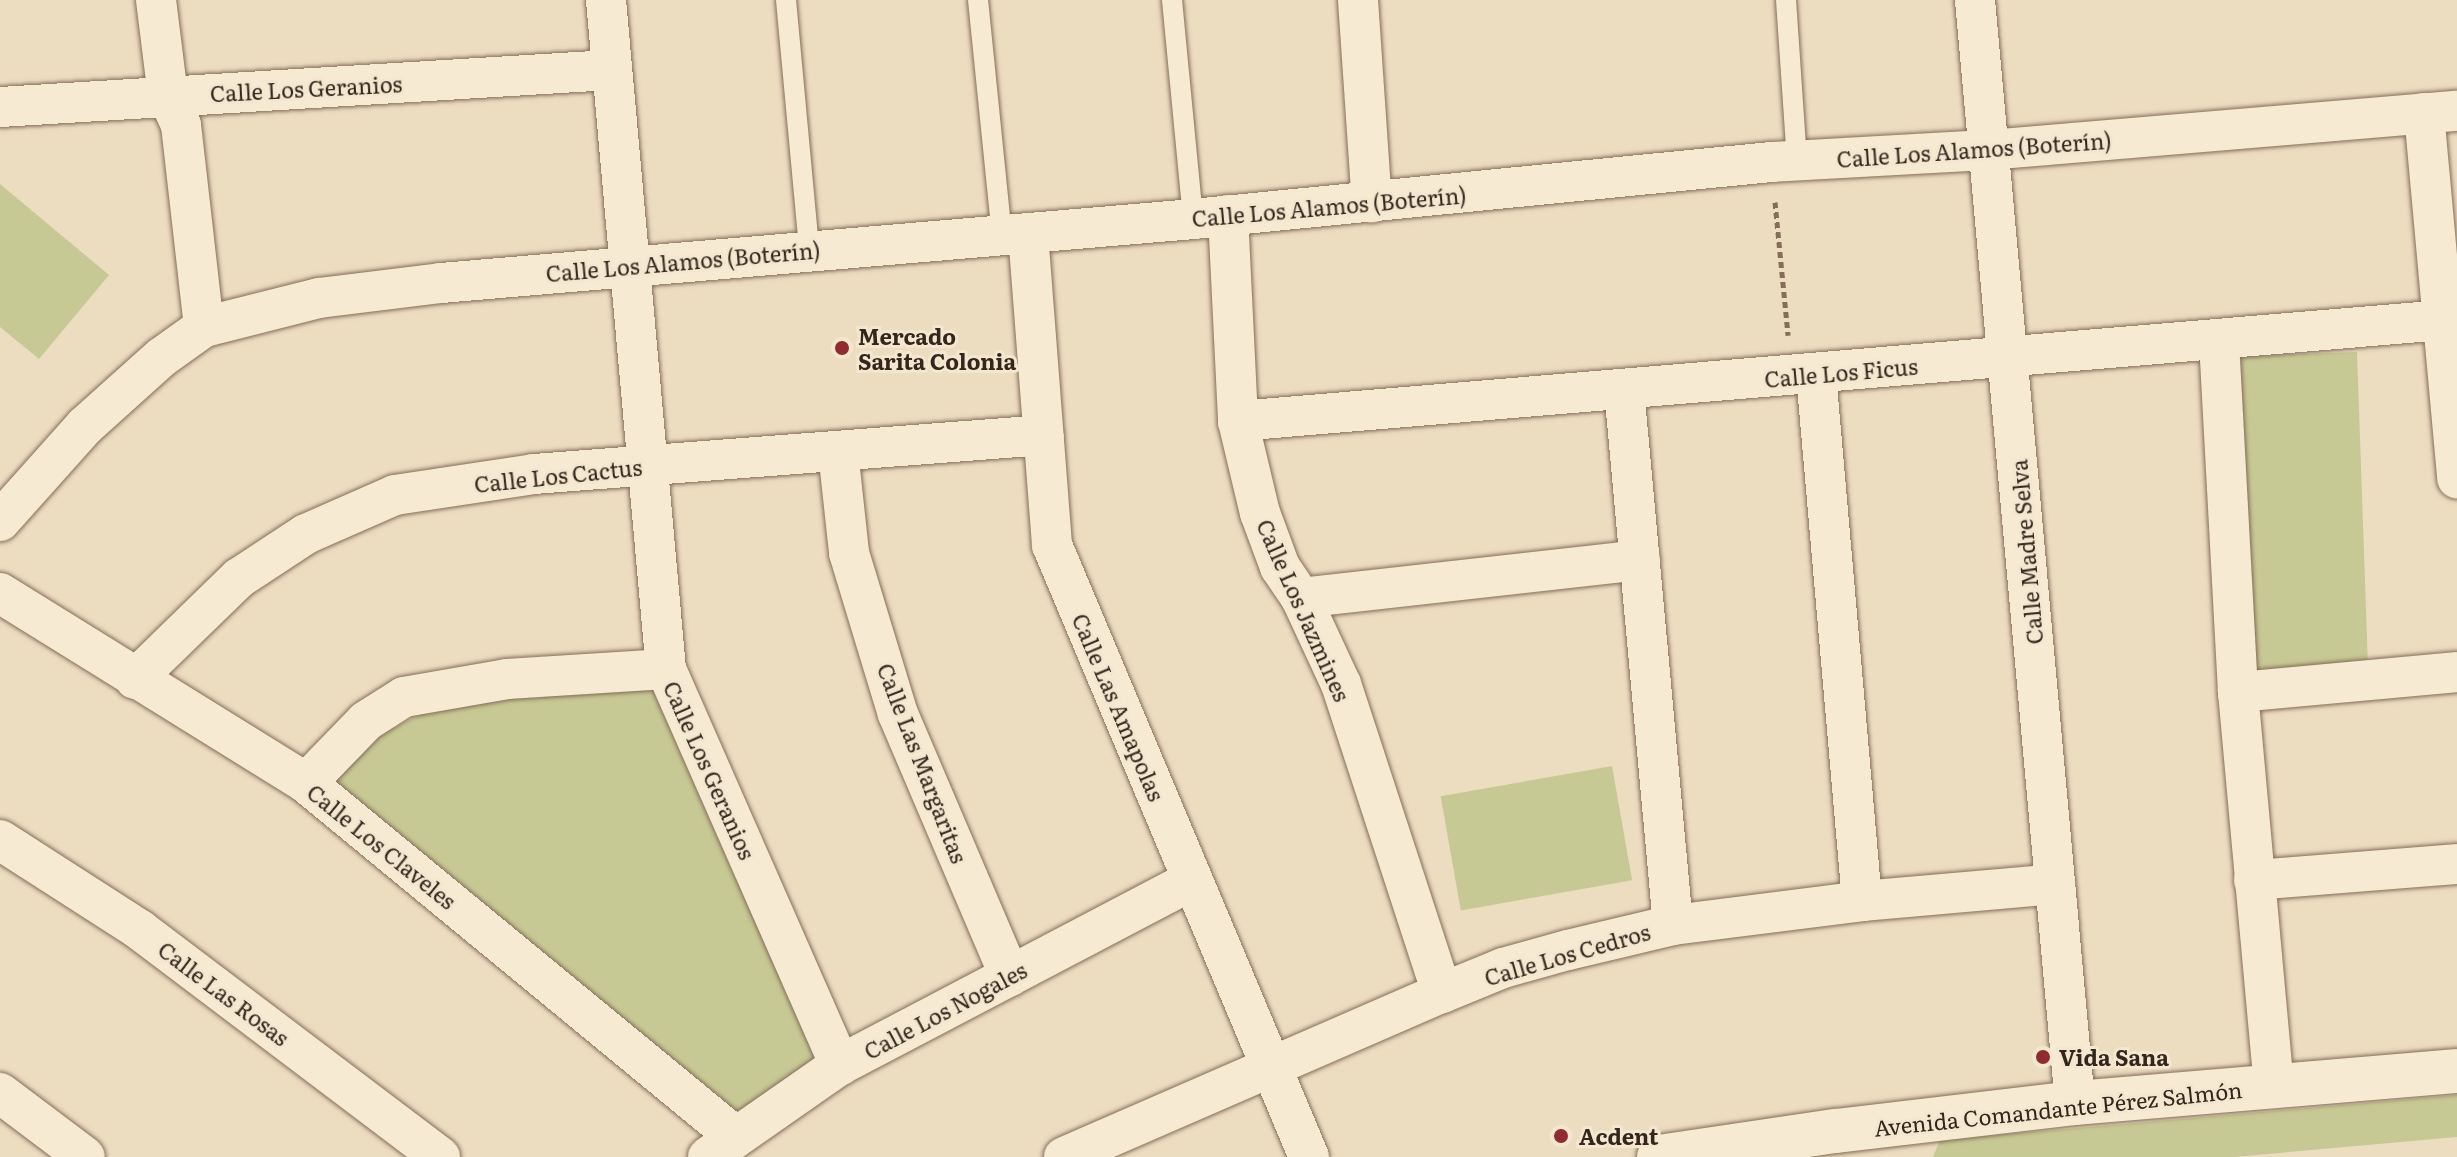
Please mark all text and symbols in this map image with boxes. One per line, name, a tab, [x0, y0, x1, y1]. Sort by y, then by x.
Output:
street label: Calle Los Geranios	[209, 70, 403, 106]
street label: Calle Los Alamos (Boterín)	[1836, 126, 2112, 172]
street label: Calle Los Alamos (Boterín)	[1191, 181, 1467, 231]
street label: Calle Los Alamos (Boterín)	[545, 236, 821, 286]
place label: Mercado Sarita Colonia	[858, 322, 1016, 374]
marker: Mercado Sarita Colonia	[833, 339, 851, 357]
street label: Calle Los Ficus	[1763, 352, 1919, 392]
street label: Calle Los Cactus	[473, 453, 643, 497]
street label: Calle Madre Selva	[2005, 458, 2047, 646]
street label: Calle Los Jazmines	[1252, 515, 1356, 705]
street label: Calle Las Amapolas	[1068, 609, 1170, 805]
street label: Calle Las Margaritas	[873, 659, 973, 867]
street label: Calle Los Geranios	[659, 677, 761, 863]
street label: Calle Los Claveles	[302, 778, 462, 914]
street label: Calle Los Cedros	[1481, 918, 1653, 990]
street label: Calle Las Rosas	[153, 935, 295, 1051]
street label: Calle Los Nogales	[859, 956, 1031, 1064]
place label: Vida Sana	[2059, 1044, 2169, 1070]
marker: Vida Sana	[2034, 1048, 2052, 1066]
street label: Avenida Comandante Pérez Salmón	[1873, 1076, 2243, 1140]
place label: Acdent	[1579, 1123, 1658, 1149]
marker: Acdent	[1550, 1125, 1572, 1147]

